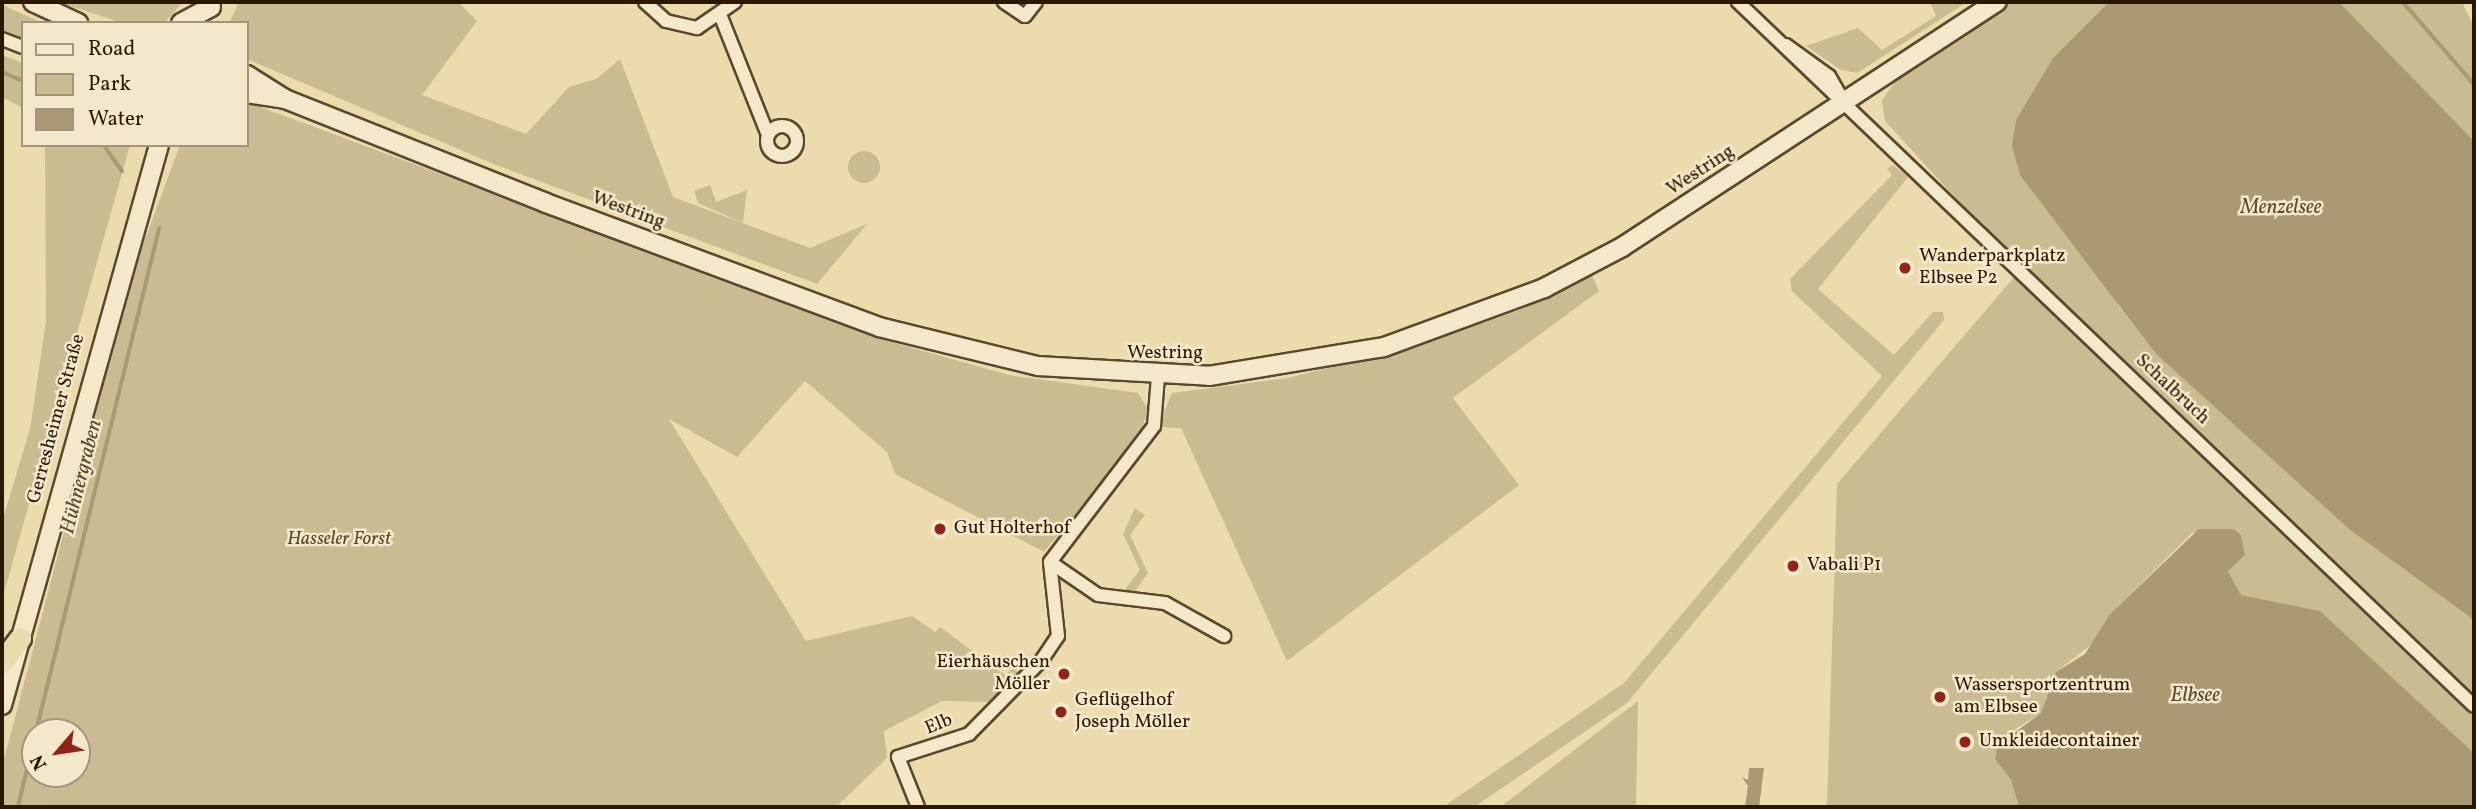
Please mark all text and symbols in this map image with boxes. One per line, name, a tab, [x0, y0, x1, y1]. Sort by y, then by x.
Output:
legend	[21, 21, 248, 147]
text: Road	[88, 35, 135, 64]
text: Park	[88, 70, 131, 99]
text: Water	[88, 105, 144, 134]
street label: Westring	[1663, 141, 1739, 201]
street label: Westring	[588, 187, 668, 235]
water label: Menzelsee	[2241, 195, 2321, 221]
place label: Wanderparkplatz Elbsee P2	[1919, 246, 2066, 290]
marker: Wanderparkplatz Elbsee P2	[1897, 260, 1913, 276]
street label: Gerresheimer Straße	[23, 332, 91, 506]
street label: Westring	[1127, 343, 1203, 365]
street label: Schalbruch	[2130, 350, 2214, 430]
water label: Hühnergraben	[56, 417, 108, 537]
place label: Gut Holterhof	[954, 518, 1070, 540]
marker: Gut Holterhof	[932, 521, 948, 537]
park label: Hasseler Forst	[287, 529, 391, 551]
place label: Vabali P1	[1807, 555, 1881, 577]
marker: Vabali P1	[1785, 558, 1801, 574]
place label: Eierhäuschen Möller	[937, 652, 1050, 696]
marker: Eierhäuschen Möller	[1056, 666, 1072, 682]
place label: Wassersportzentrum am Elbsee	[1954, 675, 2130, 719]
water label: Elbsee	[2170, 683, 2220, 709]
marker: Wassersportzentrum am Elbsee	[1932, 689, 1948, 705]
place label: Geflügelhof Joseph Möller	[1075, 690, 1190, 734]
marker: Geflügelhof Joseph Möller	[1053, 704, 1069, 720]
street label: Elb	[922, 709, 956, 741]
north arrow	[21, 718, 91, 788]
place label: Umkleidecontainer	[1979, 731, 2139, 753]
marker: Umkleidecontainer	[1957, 734, 1973, 750]
text: N	[25, 750, 54, 775]

